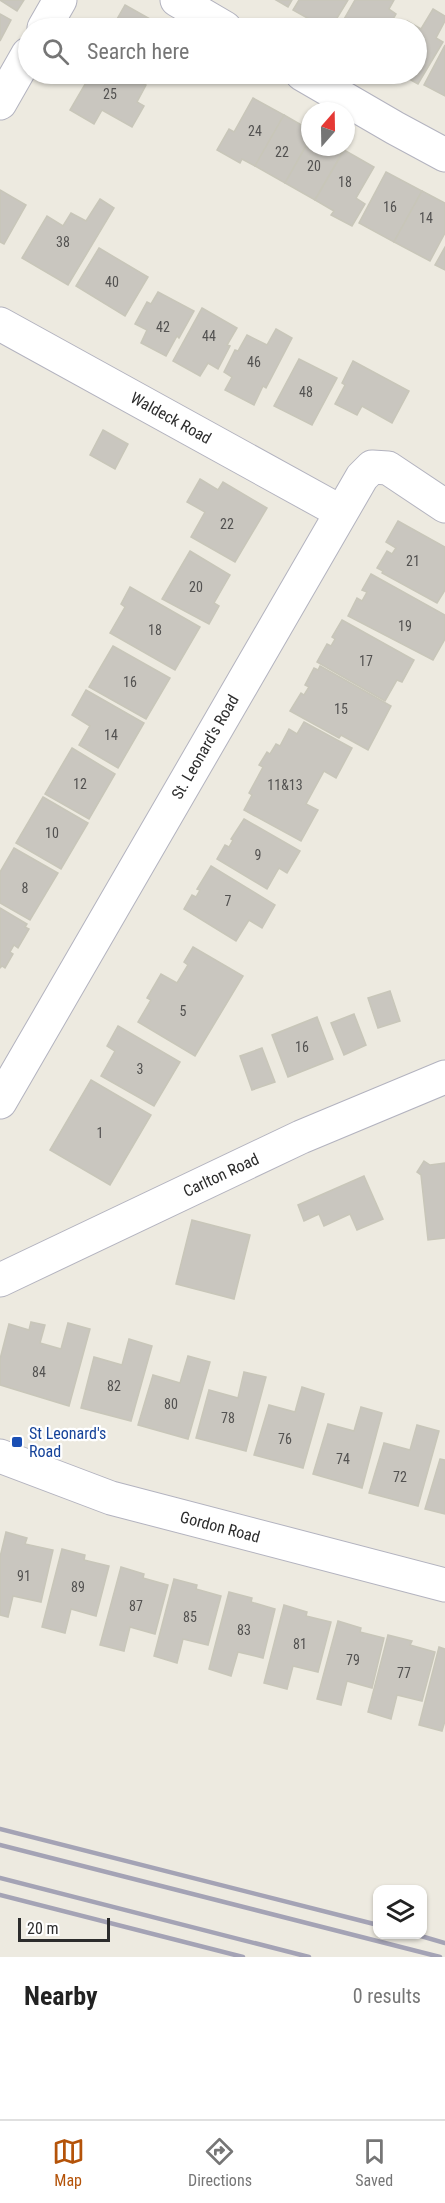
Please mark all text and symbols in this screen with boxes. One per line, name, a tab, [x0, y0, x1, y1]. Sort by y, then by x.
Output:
search box	[18, 18, 427, 84]
icon: search	[39, 35, 72, 68]
text: Search here	[87, 39, 189, 64]
house number: 25	[103, 86, 117, 102]
north arrow	[301, 102, 355, 156]
house number: 24	[248, 123, 262, 139]
house number: 22	[275, 144, 289, 160]
house number: 20	[307, 158, 321, 174]
house number: 18	[338, 174, 352, 190]
house number: 16	[383, 199, 397, 215]
house number: 14	[419, 210, 433, 226]
house number: 38	[56, 234, 70, 250]
house number: 40	[105, 274, 119, 290]
house number: 42	[156, 319, 170, 335]
house number: 44	[202, 328, 216, 344]
house number: 46	[247, 354, 261, 370]
house number: 48	[299, 384, 313, 400]
street label: Waldeck Road	[127, 388, 215, 448]
house number: 22	[220, 516, 234, 532]
house number: 21	[406, 553, 420, 569]
house number: 20	[189, 579, 203, 595]
house number: 19	[398, 618, 412, 634]
house number: 18	[148, 622, 162, 638]
house number: 17	[359, 653, 373, 669]
house number: 16	[123, 674, 137, 690]
street label: St. Leonard's Road	[167, 691, 243, 803]
house number: 15	[334, 701, 348, 717]
house number: 14	[104, 727, 118, 743]
house number: 12	[73, 776, 87, 792]
house number: 11&13	[267, 777, 303, 793]
house number: 10	[45, 825, 59, 841]
house number: 9	[255, 847, 261, 863]
house number: 8	[22, 880, 29, 896]
house number: 7	[225, 893, 232, 909]
house number: 5	[180, 1003, 187, 1019]
house number: 16	[295, 1039, 309, 1055]
house number: 3	[137, 1061, 143, 1077]
house number: 1	[97, 1125, 103, 1141]
street label: Carlton Road	[180, 1149, 262, 1201]
house number: 84	[32, 1364, 46, 1380]
house number: 82	[107, 1378, 121, 1394]
house number: 80	[164, 1396, 178, 1412]
house number: 78	[221, 1410, 235, 1426]
place label: St Leonard's Road	[29, 1424, 106, 1461]
house number: 76	[278, 1431, 292, 1447]
marker: St Leonard's Road	[10, 1435, 24, 1449]
house number: 74	[336, 1451, 350, 1467]
house number: 72	[393, 1469, 407, 1485]
street label: Gordon Road	[178, 1507, 262, 1547]
house number: 91	[17, 1568, 31, 1584]
house number: 89	[71, 1579, 85, 1595]
house number: 87	[129, 1598, 143, 1614]
house number: 85	[183, 1609, 197, 1625]
house number: 83	[237, 1622, 251, 1638]
house number: 81	[293, 1636, 307, 1652]
house number: 79	[346, 1652, 360, 1668]
house number: 77	[397, 1665, 411, 1681]
map controls	[373, 1885, 427, 1939]
button: layers	[373, 1885, 427, 1939]
scale bar	[18, 1915, 110, 1942]
text: 20 m	[27, 1919, 59, 1938]
text: Nearby	[24, 1981, 98, 2011]
text: 0 results	[353, 1984, 421, 2008]
tab: Map	[52, 2135, 85, 2190]
tab: Directions	[188, 2135, 252, 2190]
tab: Saved	[355, 2135, 393, 2190]

